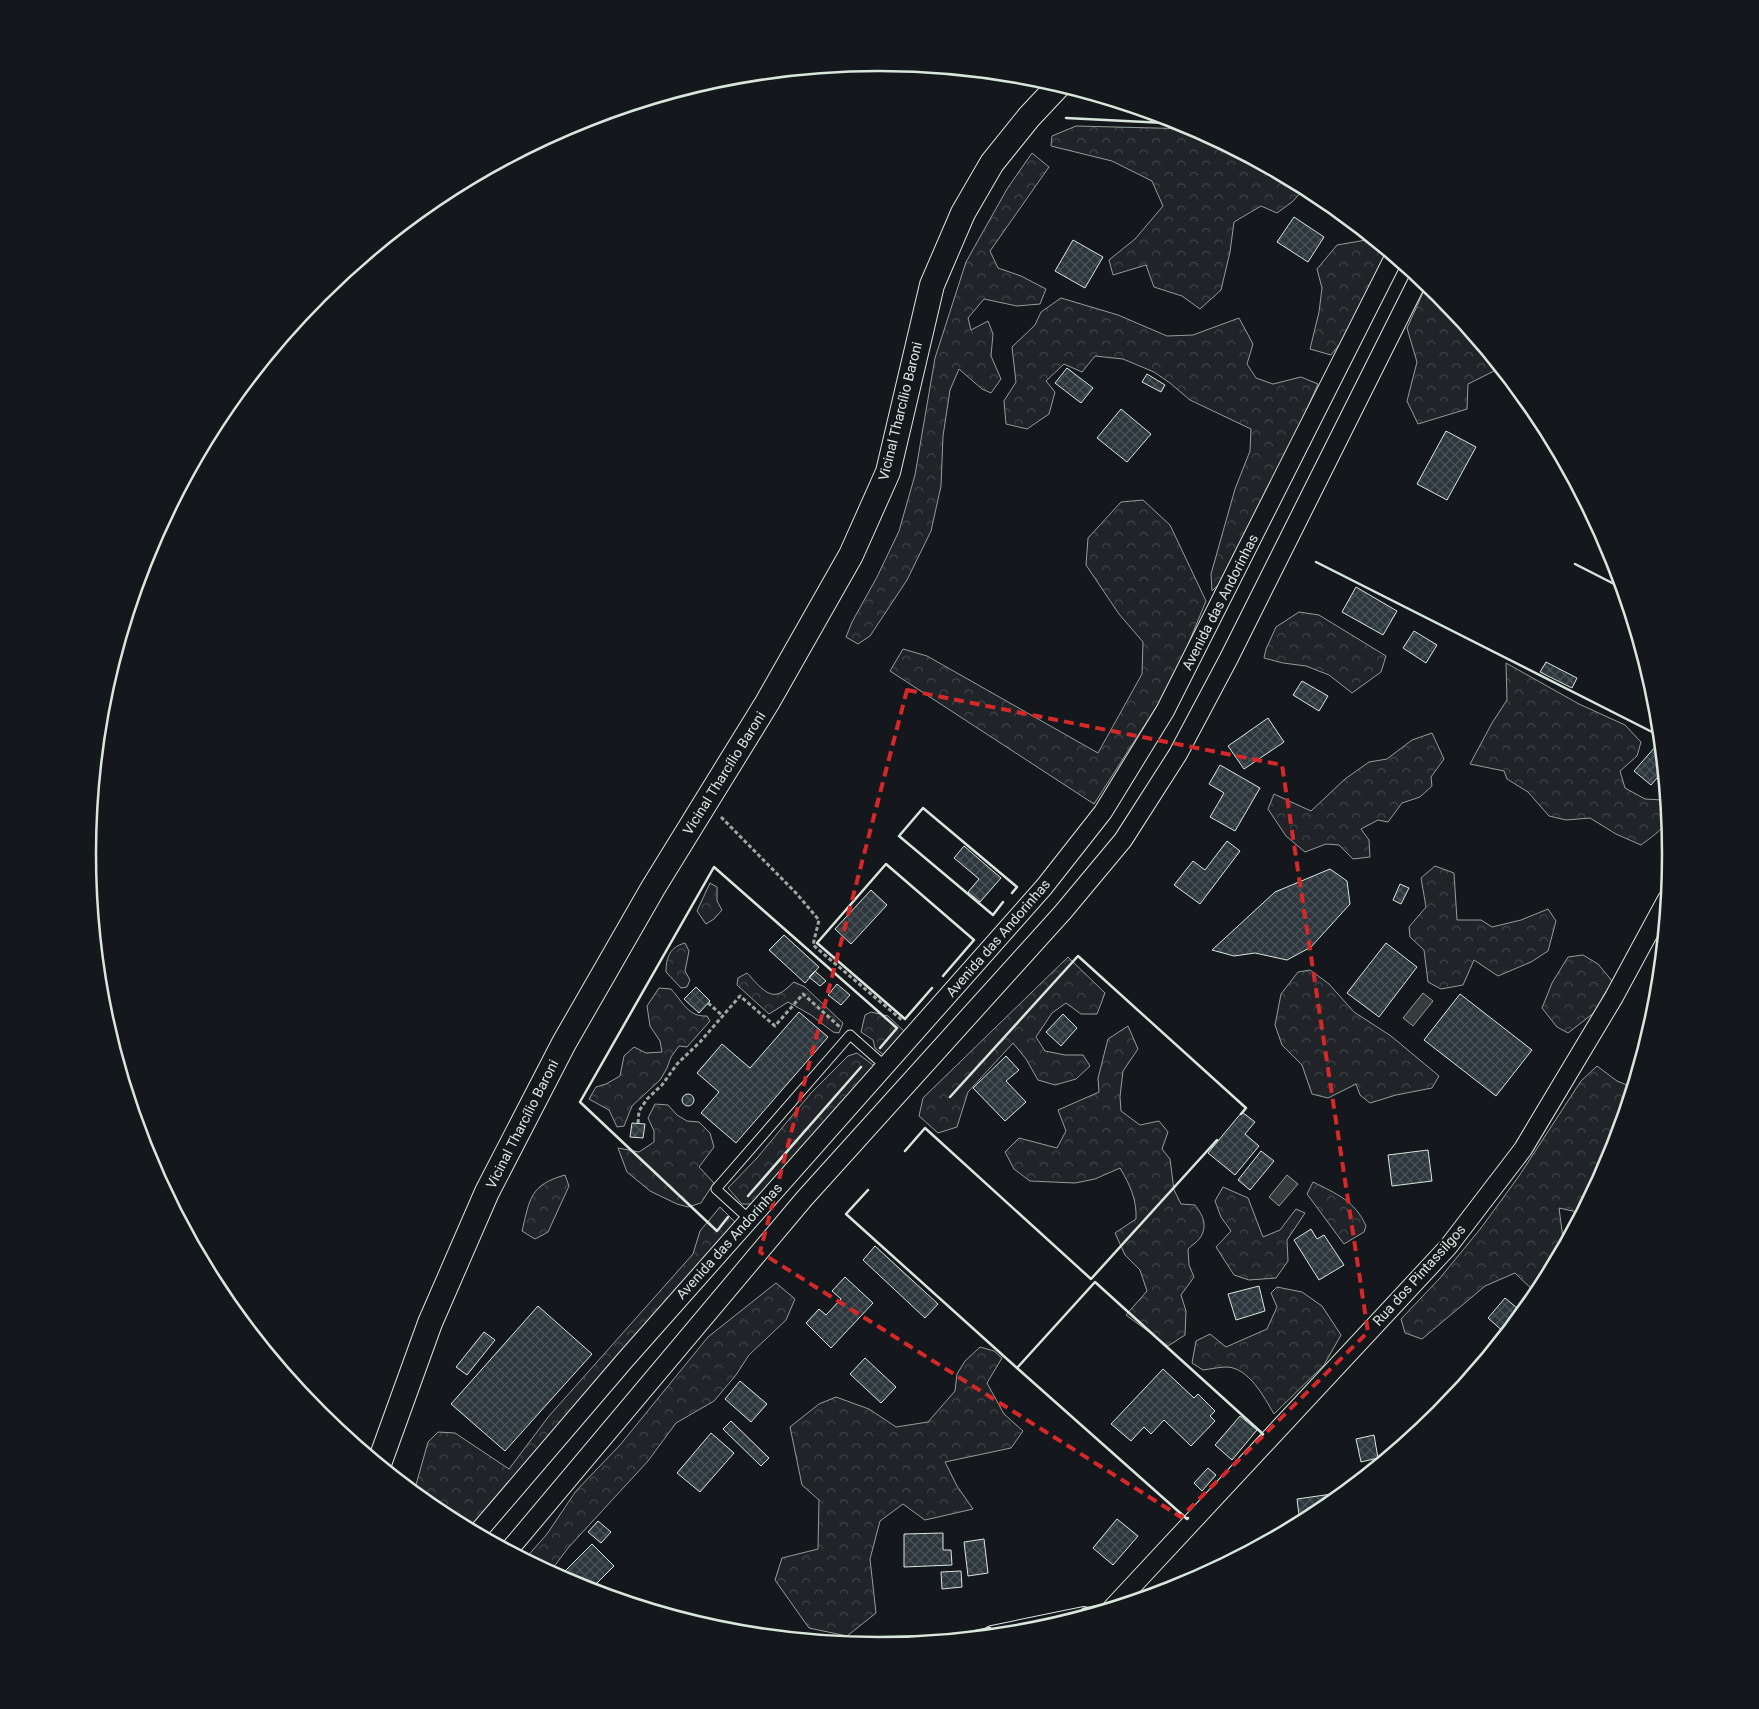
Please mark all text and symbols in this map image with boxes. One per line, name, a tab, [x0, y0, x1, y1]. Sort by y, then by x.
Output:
street label: Vicinal Tharcílio Baroni	[875, 340, 925, 482]
street label: Avenida das Andorinhas	[1179, 531, 1261, 673]
street label: Vicinal Tharcílio Baroni	[679, 708, 769, 838]
street label: Avenida das Andorinhas	[943, 876, 1053, 1000]
street label: Vicinal Tharcílio Baroni	[483, 1057, 561, 1191]
street label: Avenida das Andorinhas	[673, 1180, 785, 1302]
street label: Rua dos Pintassilgos	[1369, 1221, 1469, 1329]

